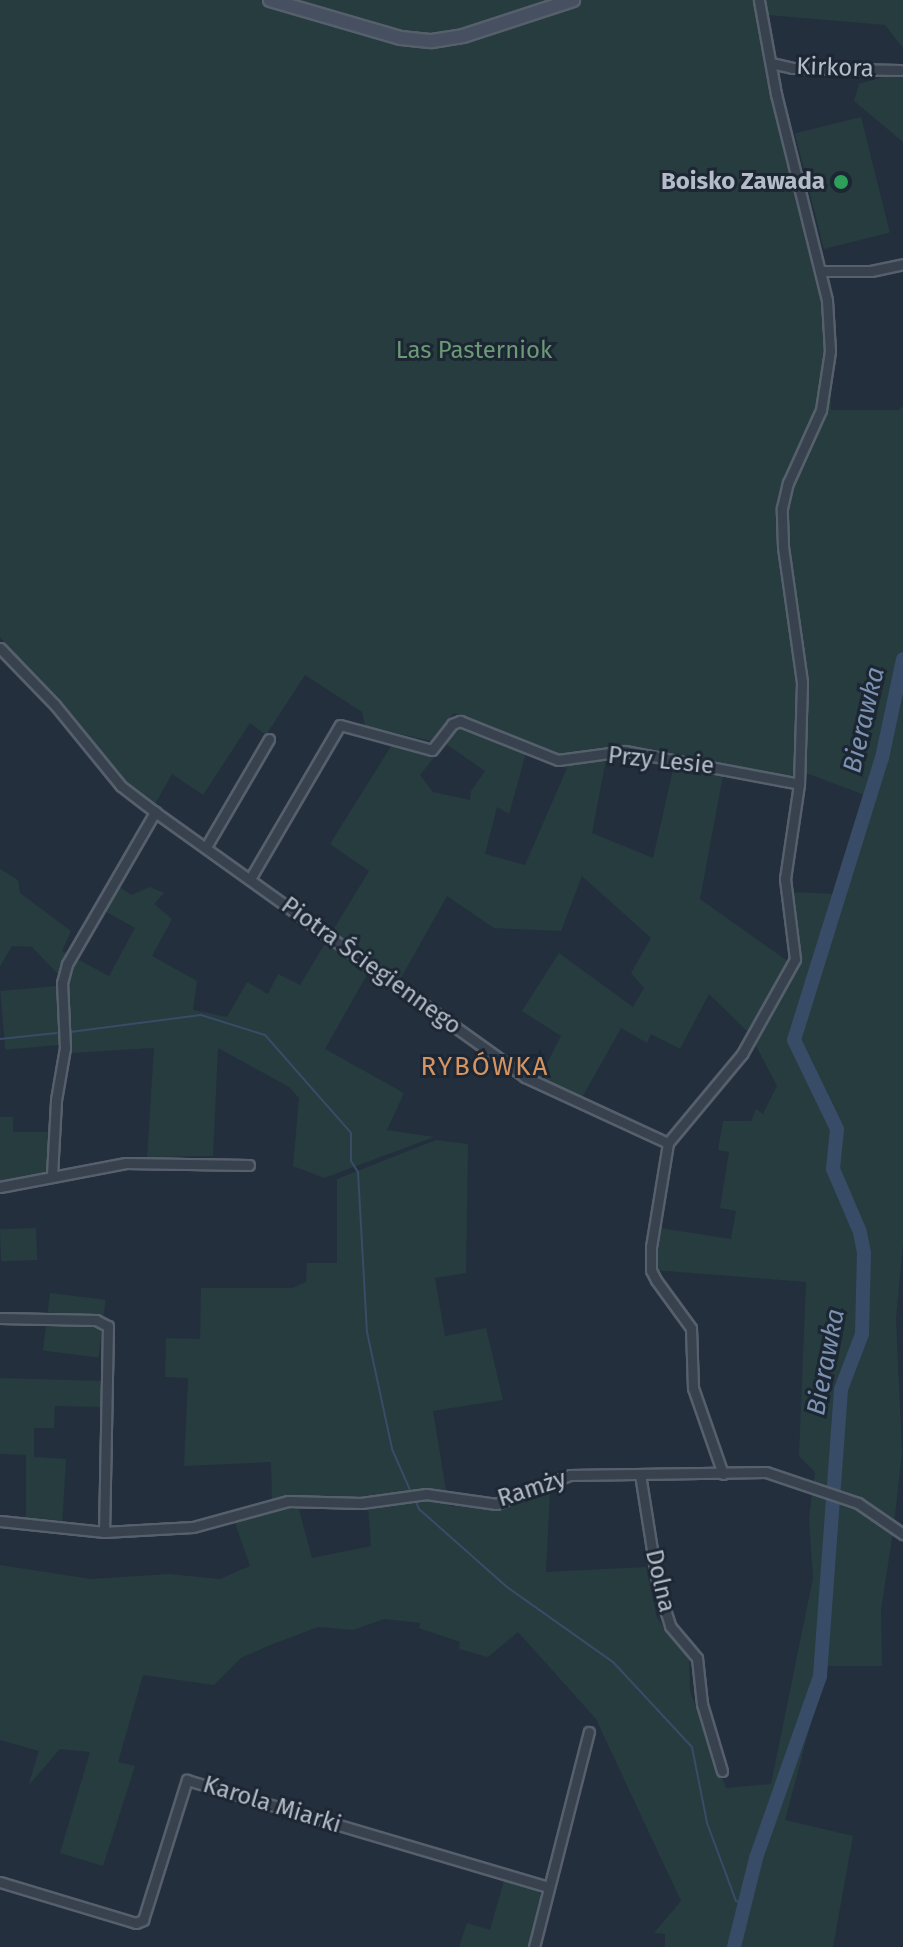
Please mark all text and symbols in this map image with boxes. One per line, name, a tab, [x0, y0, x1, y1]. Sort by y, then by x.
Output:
street label: Kirkora	[796, 52, 874, 84]
place label: Boisko Zawada	[661, 168, 825, 196]
marker: Boisko Zawada	[832, 173, 850, 191]
park label: Las Pasterniok	[396, 337, 552, 365]
water label: Bierawka	[837, 664, 891, 776]
street label: Przy Lesie	[606, 741, 716, 781]
street label: Piotra Ściegiennego	[275, 891, 467, 1041]
district label: RYBÓWKA	[421, 1051, 549, 1083]
water label: Bierawka	[800, 1306, 852, 1418]
street label: Ramży	[494, 1464, 570, 1514]
street label: Dolna	[639, 1547, 681, 1615]
street label: Karola Miarki	[200, 1770, 344, 1840]

